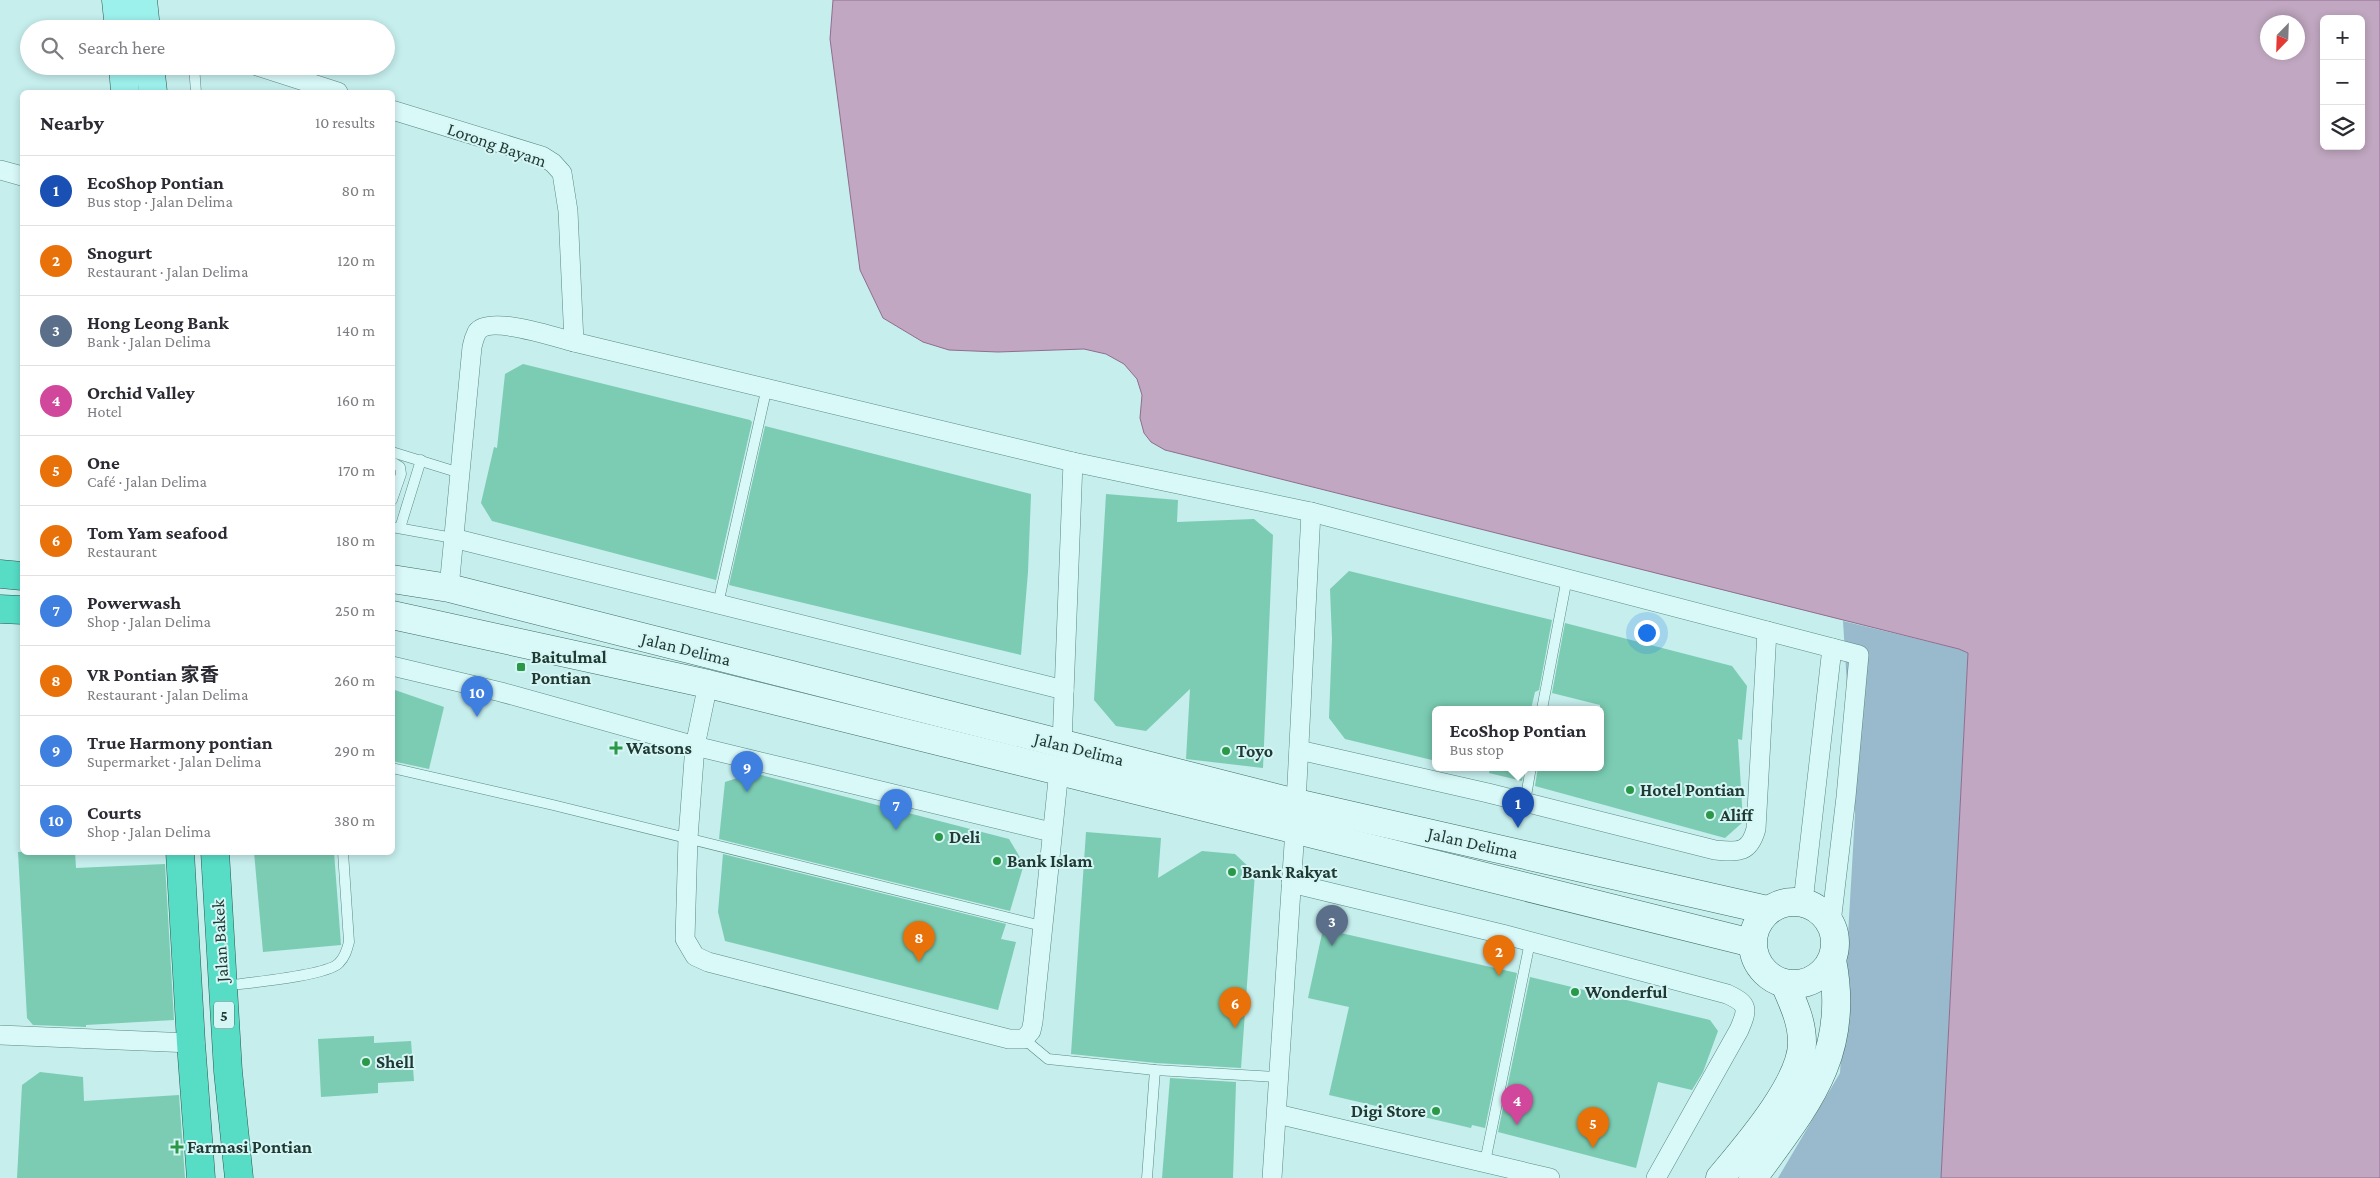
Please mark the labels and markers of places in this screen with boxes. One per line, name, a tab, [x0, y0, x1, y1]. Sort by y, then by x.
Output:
place label: Baitulmal Pontian	[531, 647, 607, 688]
marker: Baitulmal Pontian	[515, 661, 527, 673]
pin: 10	[461, 676, 493, 717]
place label: Watsons	[625, 738, 692, 758]
place label: Toyo	[1236, 741, 1273, 761]
marker: Watsons	[610, 742, 622, 754]
marker: Toyo	[1220, 745, 1232, 757]
pin: 9	[731, 751, 763, 792]
place label: Hotel Pontian	[1640, 780, 1746, 800]
marker: Hotel Pontian	[1624, 784, 1636, 796]
pin: 1	[1502, 787, 1534, 828]
pin: 7	[880, 789, 912, 830]
place label: Aliff	[1719, 805, 1754, 825]
marker: Aliff	[1704, 809, 1716, 821]
place label: Deli	[949, 827, 981, 847]
marker: Deli	[933, 831, 945, 843]
place label: Bank Islam	[1007, 851, 1093, 871]
marker: Bank Islam	[991, 855, 1003, 867]
place label: Bank Rakyat	[1242, 862, 1338, 882]
marker: Bank Rakyat	[1226, 866, 1238, 878]
pin: 3	[1316, 905, 1348, 946]
pin: 8	[903, 921, 935, 962]
pin: 2	[1483, 935, 1515, 976]
place label: Wonderful	[1584, 982, 1668, 1002]
marker: Wonderful	[1569, 986, 1581, 998]
pin: 6	[1219, 987, 1251, 1028]
place label: Shell	[376, 1052, 414, 1072]
marker: Shell	[360, 1056, 372, 1068]
pin: 4	[1501, 1084, 1533, 1125]
place label: Digi Store	[1351, 1101, 1426, 1121]
marker: Digi Store	[1430, 1105, 1442, 1117]
pin: 5	[1577, 1107, 1609, 1148]
place label: Farmasi Pontian	[187, 1137, 313, 1157]
marker: Farmasi Pontian	[171, 1141, 183, 1153]

